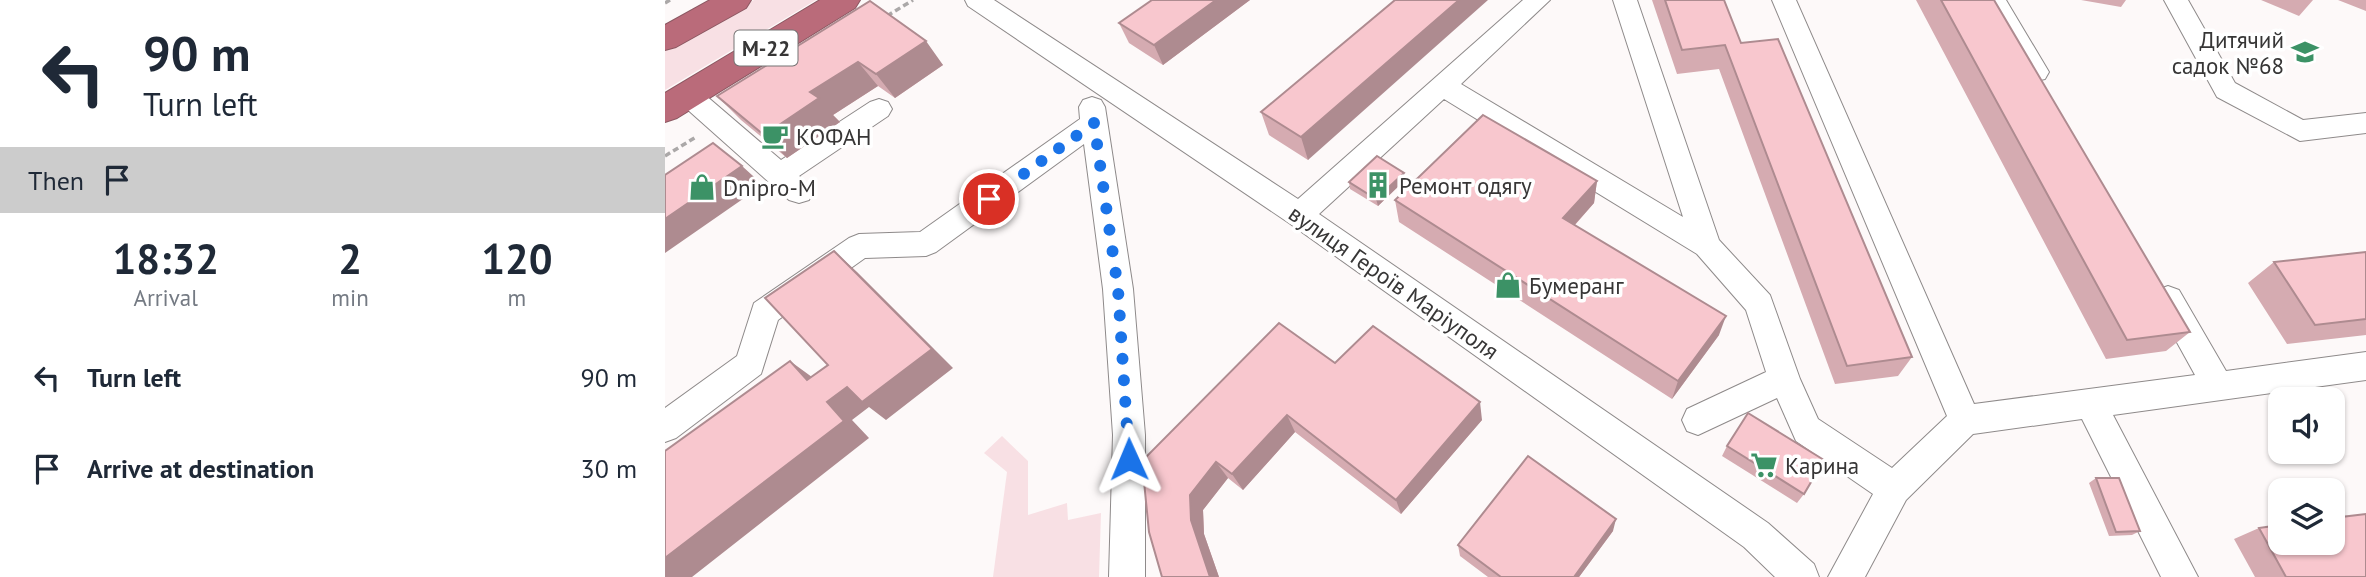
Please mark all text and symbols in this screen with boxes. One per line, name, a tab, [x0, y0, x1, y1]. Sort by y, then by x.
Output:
text: 90 m	[143, 21, 250, 85]
place label: Дитячий садок №68	[2172, 25, 2284, 80]
icon: left	[28, 28, 119, 119]
road number: М-22	[735, 30, 797, 66]
school or university icon: Дитячий садок №68	[2290, 37, 2320, 67]
text: Turn left	[143, 83, 258, 125]
cafe icon: КОФАН	[760, 121, 790, 151]
place label: КОФАН	[796, 122, 872, 151]
icon: arrive	[98, 161, 136, 199]
text: Then	[28, 164, 84, 197]
pin	[959, 169, 1019, 229]
building icon: Ремонт одягу	[1363, 170, 1393, 200]
place label: Ремонт одягу	[1399, 171, 1532, 200]
shop icon: Dnipro-M	[687, 172, 717, 202]
place label: Dnipro-M	[723, 173, 816, 202]
icon: arrive	[970, 180, 1008, 218]
street label: вулиця Героїв Маріуполя	[1283, 199, 1505, 365]
text: 18:32	[112, 231, 219, 286]
text: 2	[338, 231, 362, 286]
text: 120	[481, 231, 553, 286]
shop icon: Бумеранг	[1493, 270, 1523, 300]
place label: Бумеранг	[1529, 271, 1624, 300]
text: Arrival	[133, 283, 198, 312]
text: min	[331, 283, 369, 312]
text: m	[508, 283, 526, 312]
icon: left	[28, 359, 66, 397]
text: Turn left	[87, 361, 181, 394]
text: 90 m	[581, 361, 637, 394]
map controls	[2268, 387, 2345, 555]
button: sound	[2268, 387, 2345, 464]
position arrow	[1092, 422, 1166, 496]
icon: arrive	[28, 450, 66, 488]
supermarket icon: Карина	[1749, 450, 1779, 480]
place label: Карина	[1785, 451, 1859, 480]
text: Arrive at destination	[87, 452, 314, 485]
text: 30 m	[581, 452, 637, 485]
button: layers	[2268, 478, 2345, 555]

